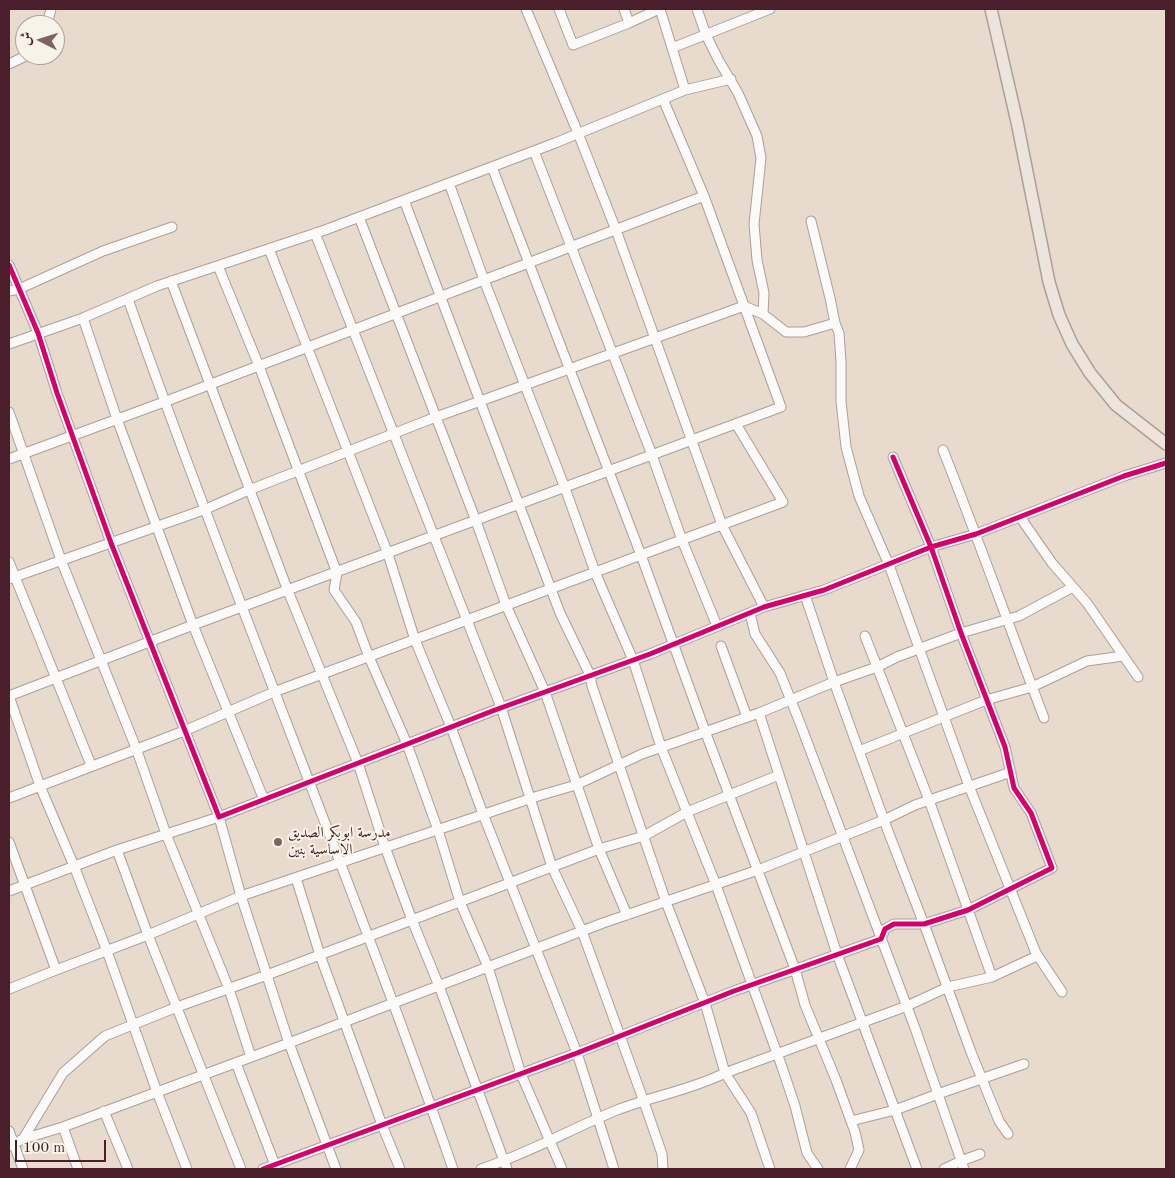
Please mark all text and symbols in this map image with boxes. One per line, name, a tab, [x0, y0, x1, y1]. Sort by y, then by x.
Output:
north arrow	[15, 15, 65, 65]
text: ش	[18, 31, 34, 46]
place label: مدرسة ابوبكر الصديق الاساسية بنين	[288, 824, 391, 859]
marker: مدرسة ابوبكر الصديق الاساسية بنين	[272, 836, 284, 848]
scale bar	[18, 1130, 109, 1162]
text: 100 m	[23, 1141, 65, 1156]

